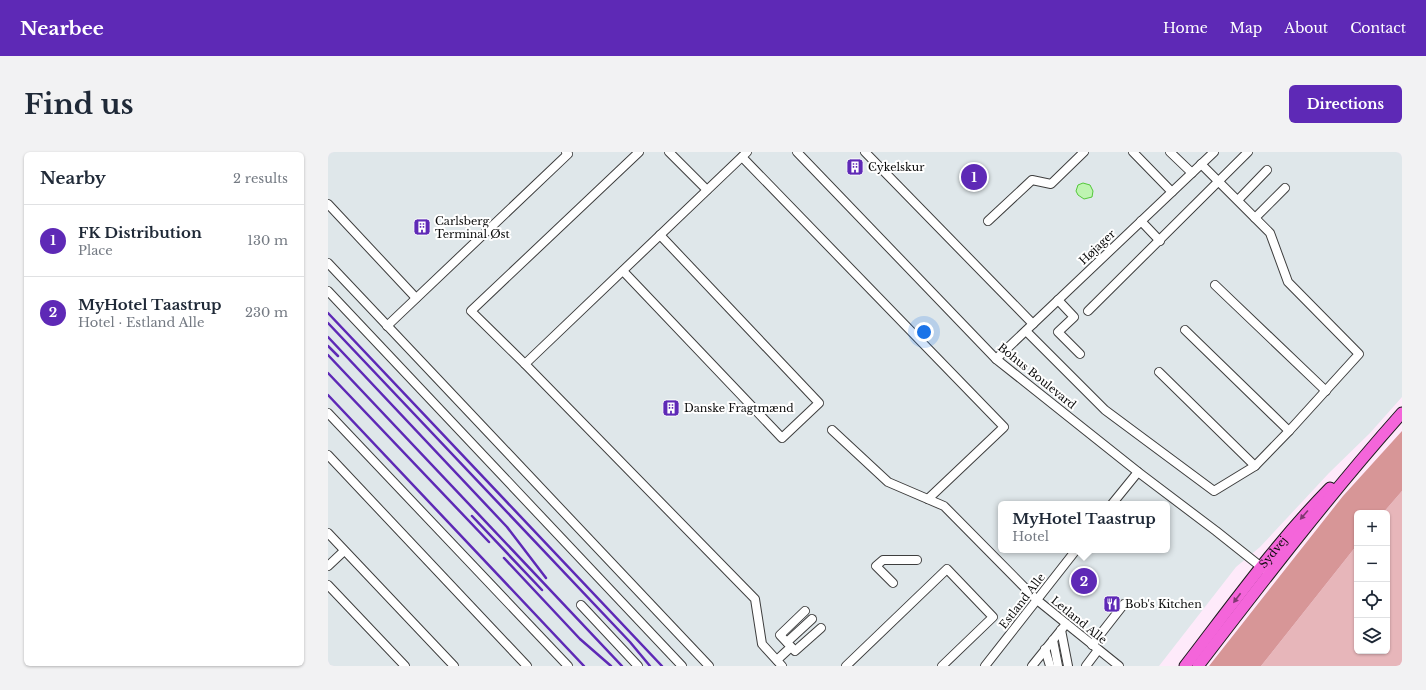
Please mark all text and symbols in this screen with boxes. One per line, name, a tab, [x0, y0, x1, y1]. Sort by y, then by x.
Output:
text: Nearbee	[20, 17, 104, 40]
text: Home	[1163, 19, 1208, 37]
text: Map	[1230, 19, 1262, 37]
text: About	[1284, 19, 1328, 37]
text: Contact	[1350, 19, 1406, 37]
button: Directions	[1289, 85, 1402, 123]
text: Find us	[24, 87, 134, 122]
building icon: Cykelskur	[845, 157, 865, 177]
place label: Cykelskur	[868, 160, 925, 174]
pin: 1	[961, 162, 987, 192]
text: Nearby	[40, 168, 106, 189]
text: 2 results	[233, 170, 288, 187]
place label: Carlsberg Terminal Øst	[435, 214, 510, 241]
building icon: Carlsberg Terminal Øst	[412, 217, 432, 237]
text: FK Distribution	[78, 223, 202, 242]
street label: Højager	[1076, 226, 1119, 267]
text: 1	[50, 232, 56, 249]
text: 130 m	[247, 232, 288, 249]
text: Place	[78, 242, 113, 259]
text: MyHotel Taastrup	[78, 295, 222, 314]
text: 2	[49, 304, 57, 321]
text: 230 m	[245, 304, 288, 321]
text: Hotel · Estland Alle	[78, 314, 205, 331]
your location	[914, 322, 934, 342]
street label: Bohus Boulevard	[995, 340, 1079, 412]
building icon: Danske Fragtmænd	[661, 398, 681, 418]
place label: Danske Fragtmænd	[684, 401, 794, 415]
popup	[998, 501, 1170, 553]
text: MyHotel Taastrup	[1012, 509, 1156, 528]
one-way arrow	[1300, 510, 1309, 521]
map controls	[1354, 510, 1390, 654]
button: +	[1354, 510, 1390, 546]
text: Hotel	[1012, 528, 1049, 545]
street label: Sydvej	[1256, 533, 1290, 571]
button: −	[1354, 546, 1390, 582]
pin: 2	[1071, 566, 1097, 596]
street label: Estland Alle	[996, 570, 1048, 632]
button: locate	[1354, 582, 1390, 618]
one-way arrow	[1233, 592, 1241, 603]
street label: Letland Alle	[1048, 593, 1110, 647]
restaurant icon: Bob's Kitchen	[1102, 594, 1122, 614]
place label: Bob's Kitchen	[1125, 597, 1202, 611]
button: layers	[1354, 618, 1390, 654]

